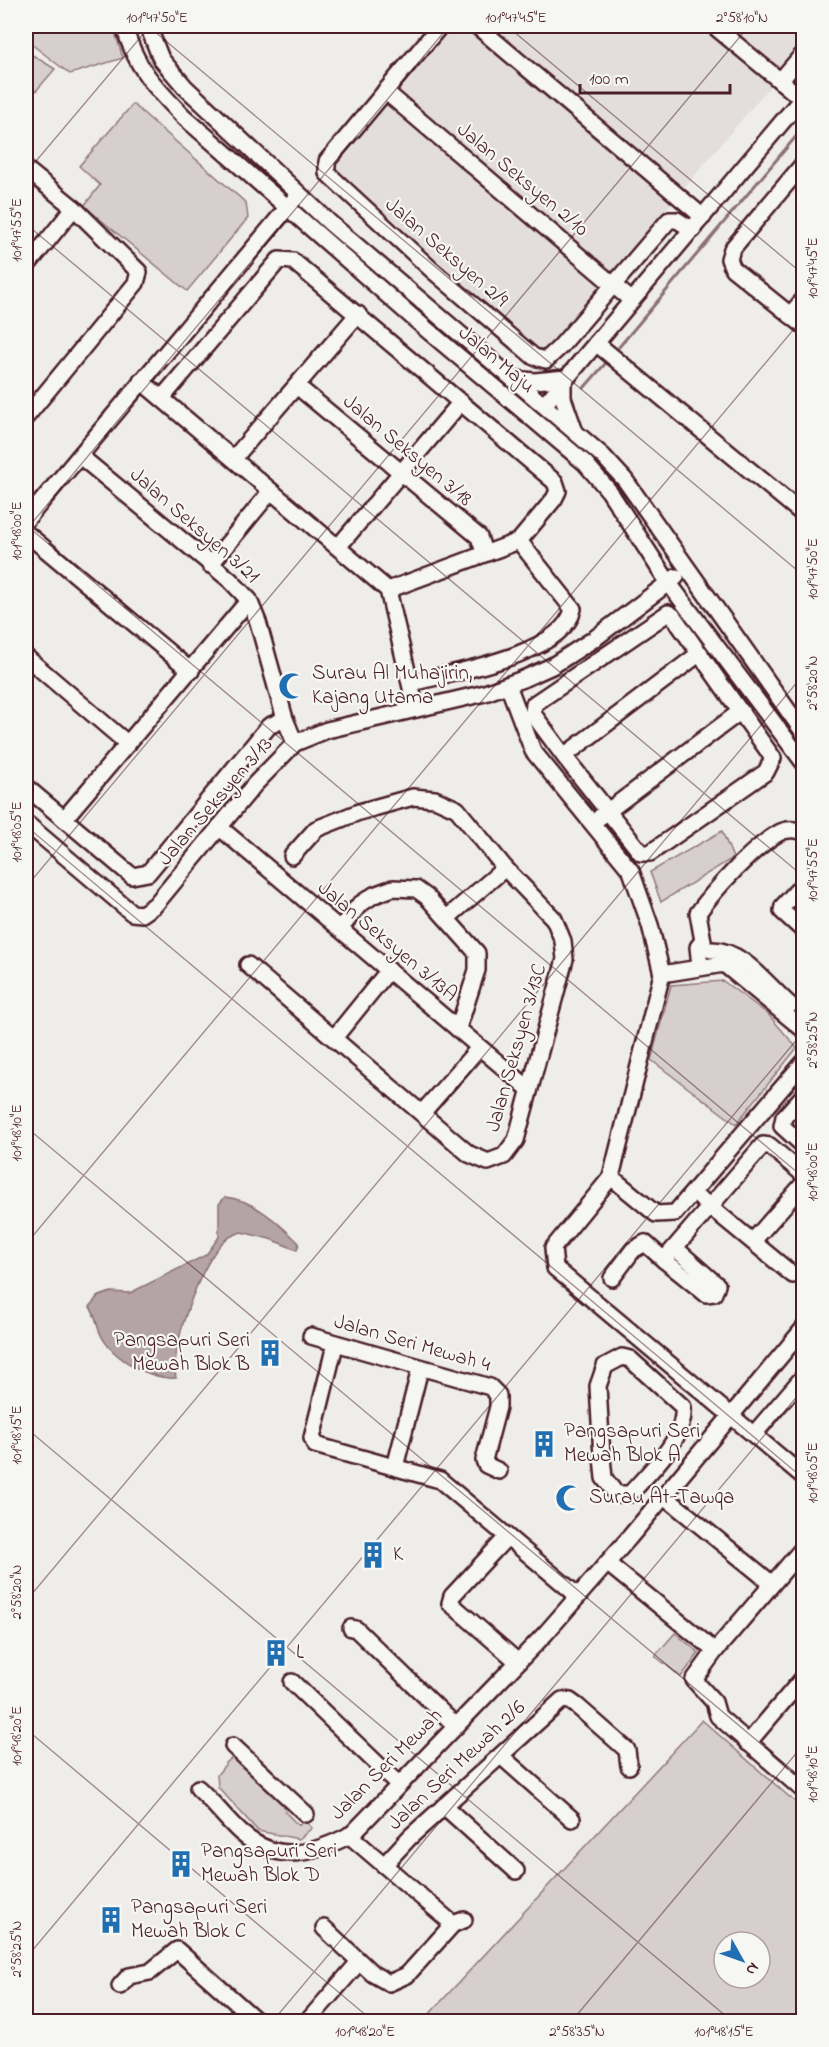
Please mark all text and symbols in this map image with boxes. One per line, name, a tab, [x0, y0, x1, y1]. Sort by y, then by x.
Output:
text: 101°47'50"E	[126, 7, 188, 29]
text: 101°47'45"E	[485, 7, 547, 29]
text: 2°58'10"N	[716, 7, 768, 29]
scale bar	[580, 57, 730, 95]
text: 100 m	[589, 67, 629, 93]
street label: Jalan Seksyen 2/10	[448, 116, 595, 246]
street label: Jalan Seksyen 2/9	[376, 191, 515, 317]
text: 101°47'55"E	[6, 198, 28, 262]
text: 101°47'45"E	[802, 237, 824, 299]
street label: Jalan Maju	[451, 319, 541, 401]
street label: Jalan Seksyen 3/18	[334, 388, 479, 516]
street label: Jalan Seksyen 3/21	[121, 461, 266, 593]
text: 101°48'00"E	[6, 502, 28, 560]
text: 101°47'50"E	[802, 538, 824, 600]
text: 2°58'20"N	[802, 656, 824, 710]
place label: Surau Al Muhajirin, Kajang Utama	[312, 659, 472, 715]
mosque icon: Surau Al Muhajirin, Kajang Utama	[277, 671, 307, 701]
street label: Jalan Seksyen 3/13	[152, 731, 282, 874]
text: 101°48'05"E	[6, 801, 28, 863]
text: 101°47'55"E	[802, 838, 824, 902]
street label: Jalan Seksyen 3/13A	[309, 874, 464, 1011]
street label: Jalan Seksyen 3/13C	[479, 960, 557, 1136]
text: 2°58'25"N	[802, 1012, 824, 1068]
text: 101°48'10"E	[6, 1104, 28, 1162]
text: 101°48'00"E	[802, 1143, 824, 1201]
street label: Jalan Seri Mewah 4	[330, 1307, 494, 1381]
place label: Pangsapuri Seri Mewah Blok B	[114, 1326, 250, 1380]
building icon: Pangsapuri Seri Mewah Blok B	[255, 1338, 285, 1368]
text: 101°48'15"E	[6, 1405, 28, 1465]
place label: Pangsapuri Seri Mewah Blok A	[564, 1417, 700, 1471]
building icon: Pangsapuri Seri Mewah Blok A	[529, 1429, 559, 1459]
text: 101°48'05"E	[802, 1442, 824, 1504]
mosque icon: Surau At-Tawqa	[554, 1483, 584, 1513]
place label: Surau At-Tawqa	[589, 1483, 734, 1513]
building icon: K	[358, 1540, 388, 1570]
place label: K	[393, 1540, 404, 1570]
text: 2°58'20"N	[6, 1565, 28, 1619]
building icon: L	[261, 1638, 291, 1668]
place label: L	[296, 1638, 304, 1668]
street label: Jalan Seri Mewah 2/6	[381, 1694, 533, 1838]
street label: Jalan Seri Mewah	[324, 1702, 450, 1828]
text: 101°48'20"E	[6, 1706, 28, 1766]
text: 101°48'10"E	[802, 1745, 824, 1803]
place label: Pangsapuri Seri Mewah Blok D	[201, 1837, 337, 1891]
building icon: Pangsapuri Seri Mewah Blok D	[166, 1849, 196, 1879]
place label: Pangsapuri Seri Mewah Blok C	[131, 1893, 267, 1947]
building icon: Pangsapuri Seri Mewah Blok C	[96, 1905, 126, 1935]
text: 2°58'25"N	[6, 1921, 28, 1977]
north arrow	[712, 1930, 772, 1990]
text: N	[739, 1957, 765, 1980]
text: 101°48'20"E	[335, 2021, 395, 2043]
text: 2°58'35"N	[549, 2021, 605, 2043]
text: 101°48'15"E	[694, 2021, 754, 2043]

